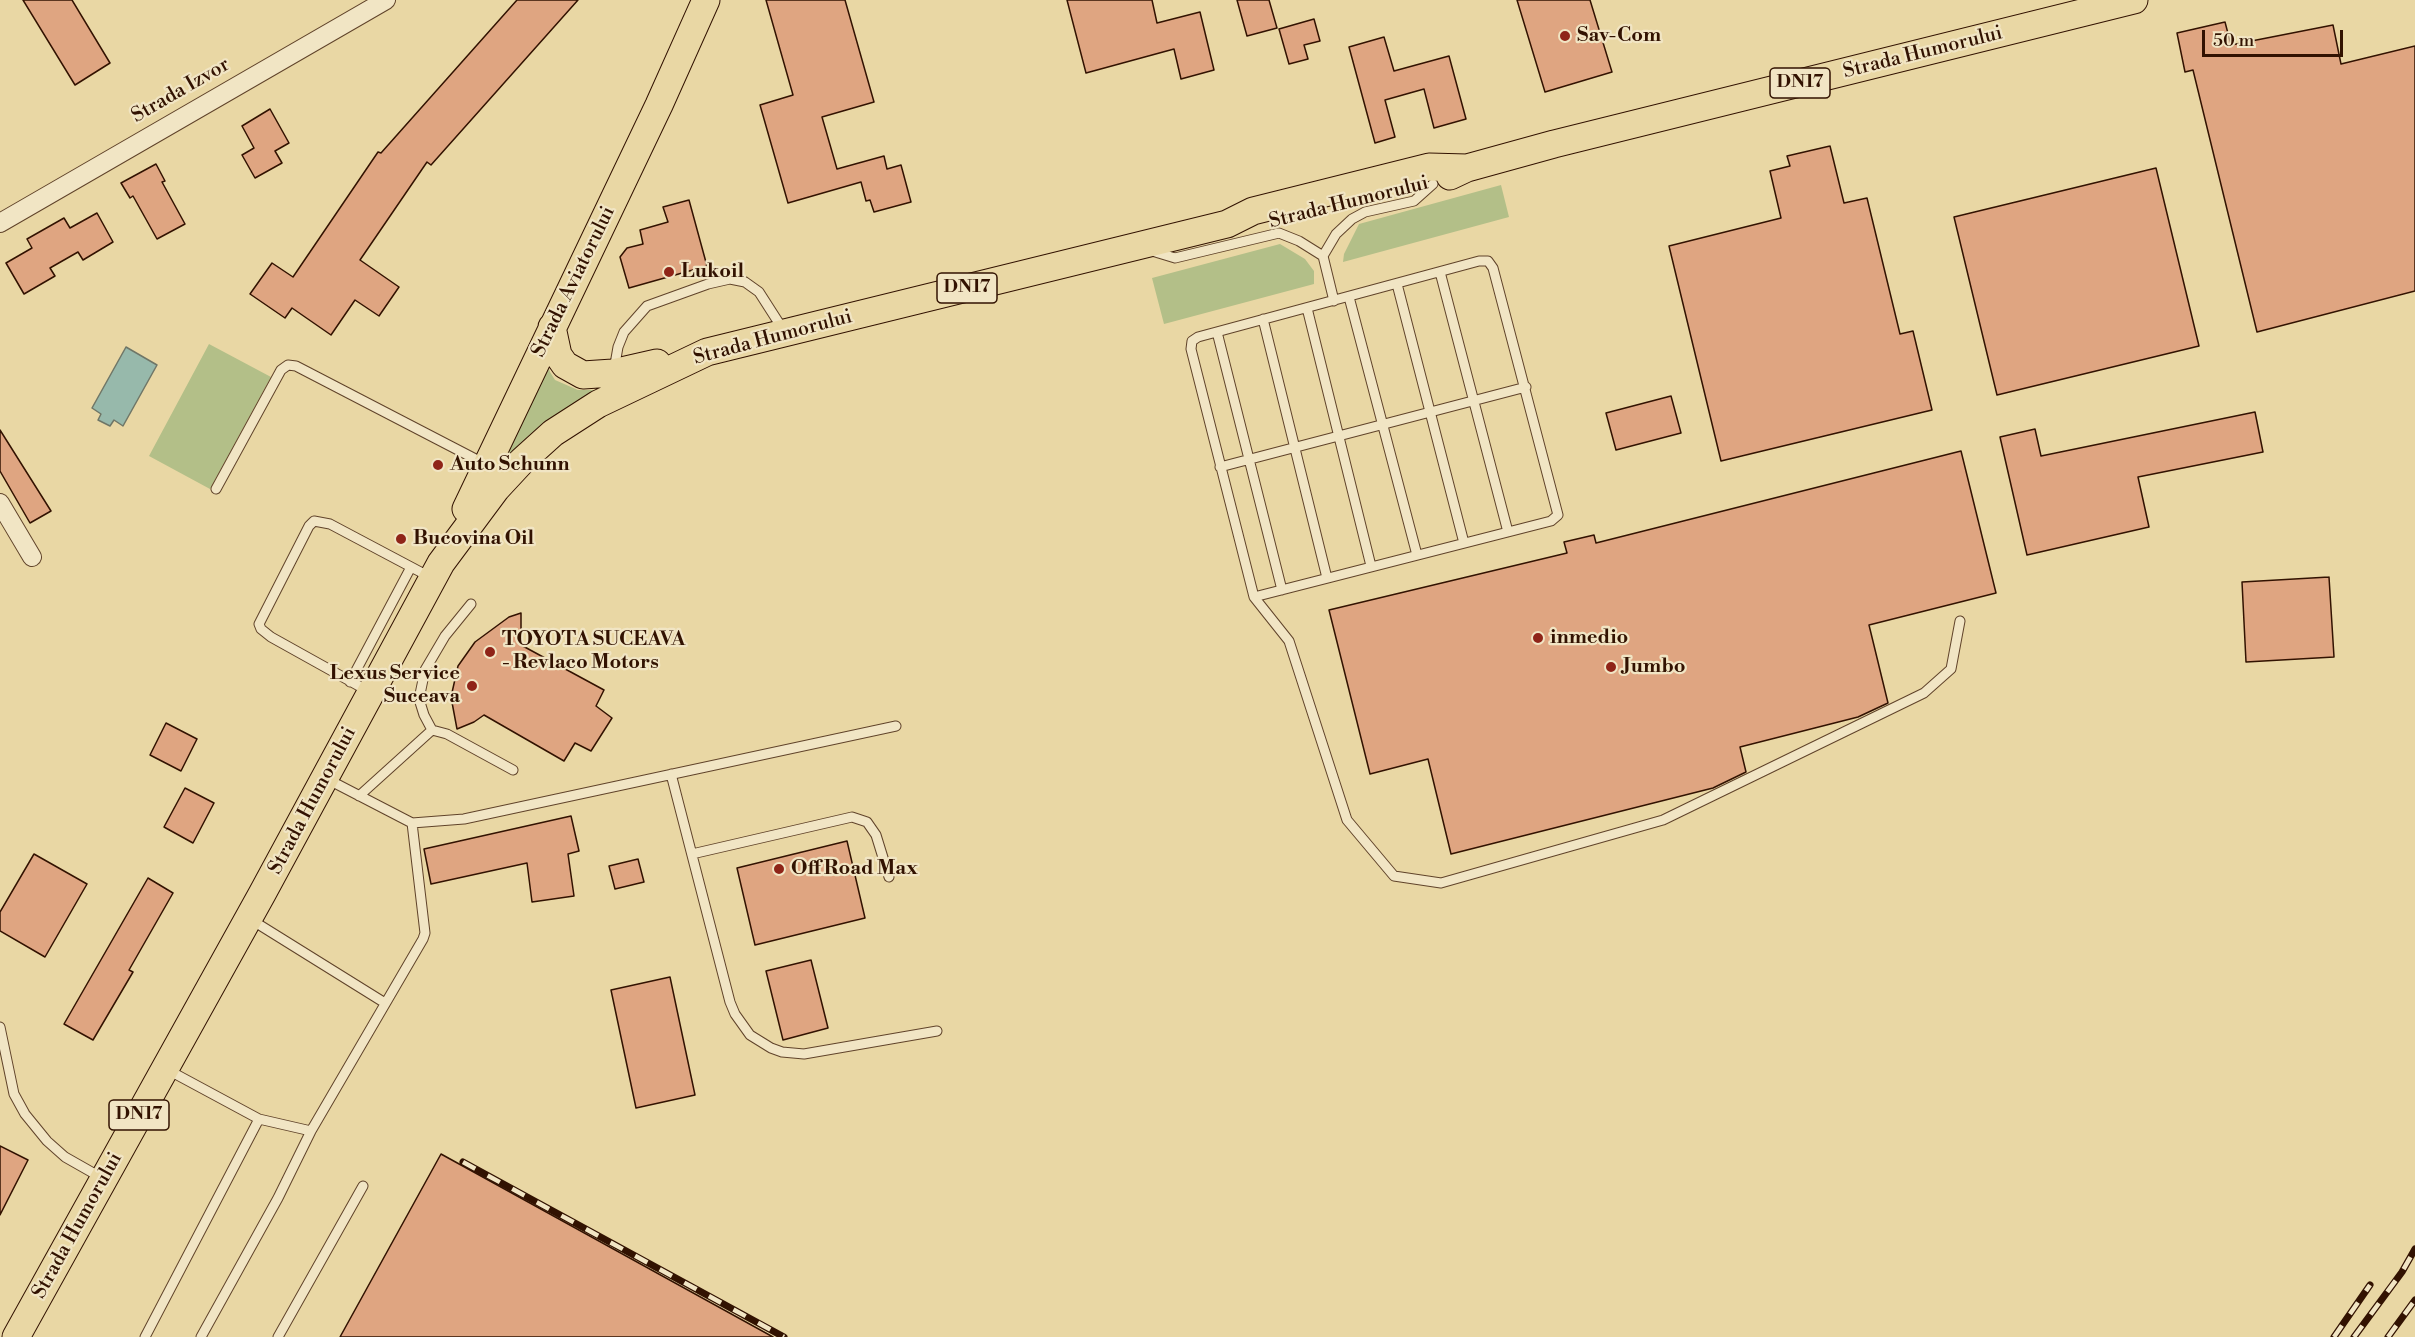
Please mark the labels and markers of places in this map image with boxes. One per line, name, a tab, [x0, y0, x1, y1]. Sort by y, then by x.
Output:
place label: Sav-Com	[1577, 24, 1661, 48]
marker: Sav-Com	[1558, 29, 1572, 43]
place label: Lukoil	[681, 260, 744, 284]
marker: Lukoil	[662, 265, 676, 279]
place label: Auto Schunn	[450, 453, 570, 477]
marker: Auto Schunn	[431, 458, 445, 472]
place label: Bucovina Oil	[413, 527, 534, 551]
marker: Bucovina Oil	[394, 532, 408, 546]
place label: inmedio	[1550, 626, 1628, 650]
place label: TOYOTA SUCEAVA - Revlaco Motors	[502, 628, 685, 675]
marker: inmedio	[1531, 631, 1545, 645]
marker: TOYOTA SUCEAVA - Revlaco Motors	[483, 645, 497, 659]
place label: Jumbo	[1623, 655, 1686, 679]
marker: Jumbo	[1604, 660, 1618, 674]
place label: Lexus Service Suceava	[330, 662, 460, 709]
marker: Lexus Service Suceava	[465, 679, 479, 693]
place label: Off Road Max	[791, 857, 918, 881]
marker: Off Road Max	[772, 862, 786, 876]

